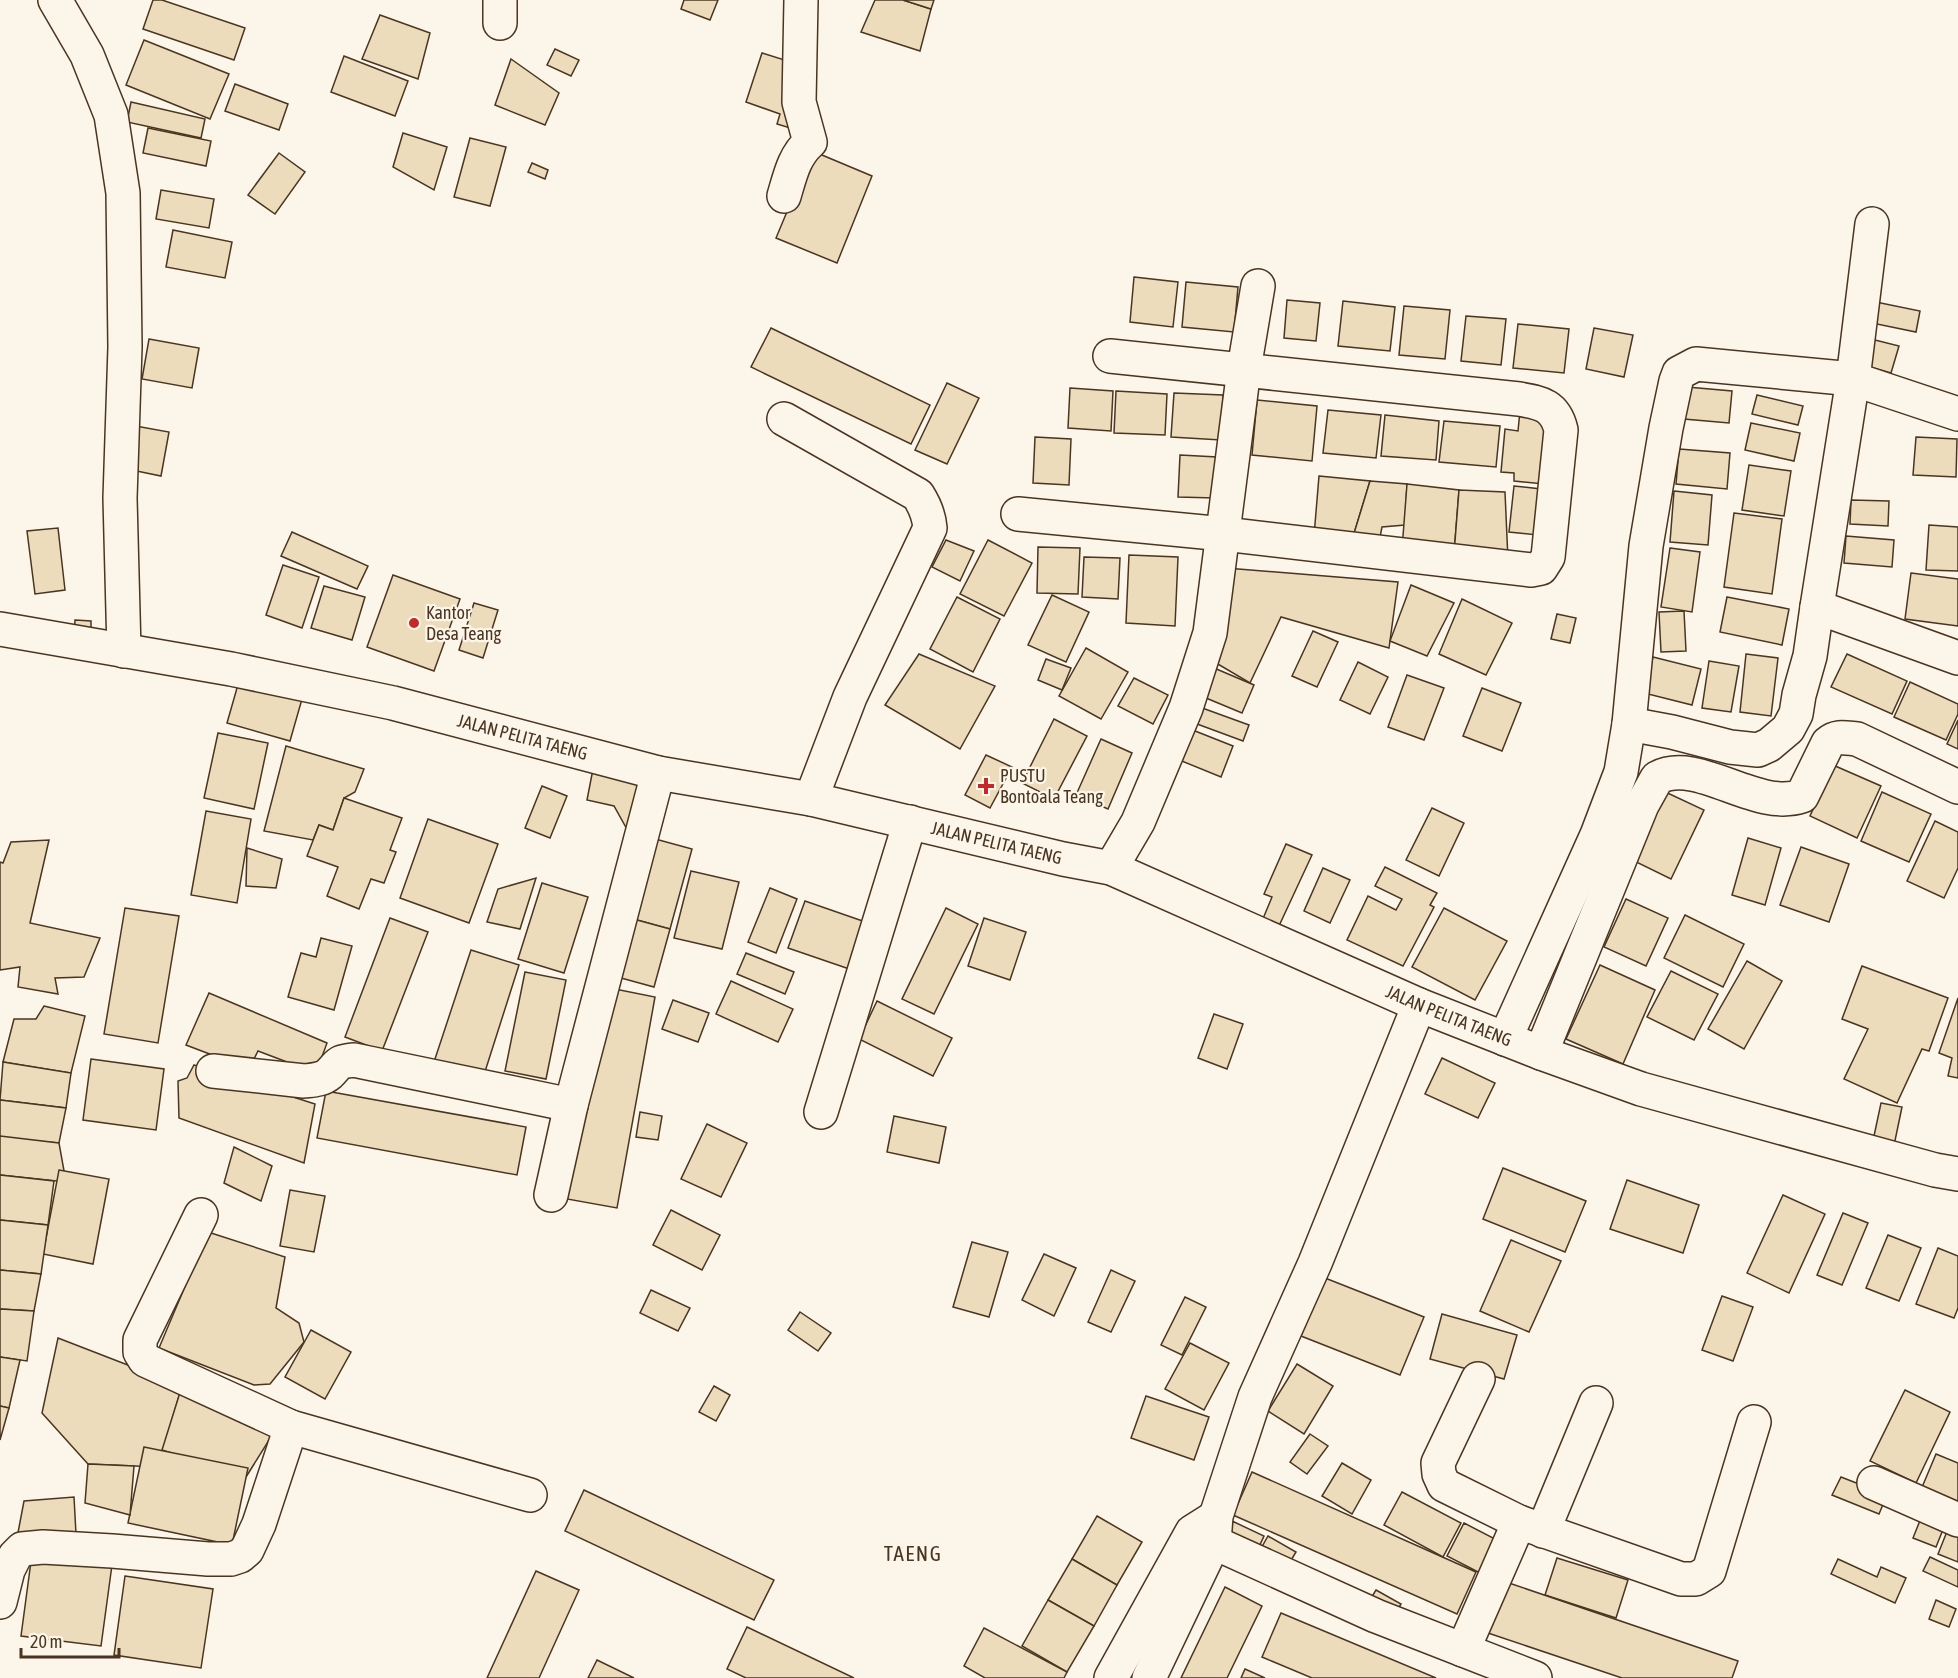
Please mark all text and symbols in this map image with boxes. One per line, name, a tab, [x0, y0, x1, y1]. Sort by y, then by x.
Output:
place label: Kantor Desa Teang	[426, 602, 502, 644]
marker: Kantor Desa Teang	[407, 616, 421, 630]
street label: JALAN PELITA TAENG	[455, 709, 590, 764]
place label: PUSTU Bontoala Teang	[1000, 765, 1103, 807]
marker: PUSTU Bontoala Teang	[977, 777, 995, 795]
street label: JALAN PELITA TAENG	[929, 817, 1064, 868]
street label: JALAN PELITA TAENG	[1383, 981, 1515, 1050]
district label: TAENG	[884, 1541, 942, 1565]
scale bar	[21, 1621, 118, 1659]
text: 20 m	[30, 1631, 62, 1652]

